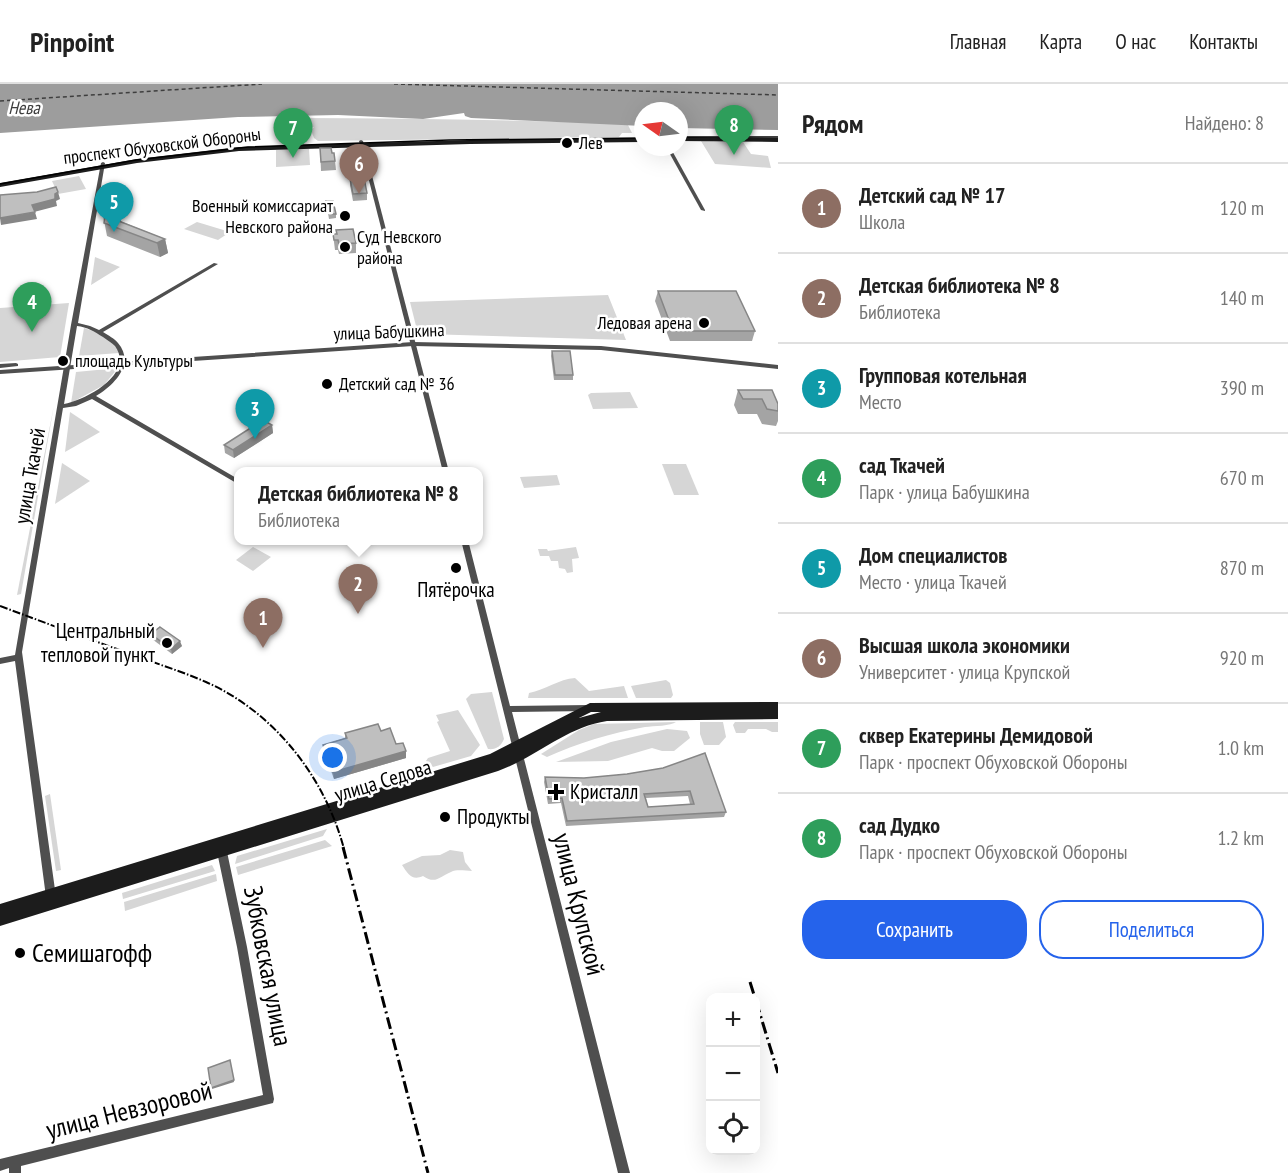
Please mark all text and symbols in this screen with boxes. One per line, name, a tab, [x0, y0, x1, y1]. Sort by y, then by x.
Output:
text: Pinpoint	[30, 23, 114, 60]
text: Главная	[950, 28, 1006, 55]
text: Карта	[1039, 28, 1082, 55]
text: О нас	[1115, 28, 1156, 55]
text: Контакты	[1189, 28, 1258, 55]
water label: Нева	[8, 96, 41, 119]
north arrow	[634, 102, 688, 156]
pin: 8	[714, 106, 754, 155]
text: Рядом	[802, 107, 863, 140]
pin: 7	[274, 109, 312, 158]
text: Найдено: 8	[1185, 110, 1264, 136]
street label: проспект Обуховской Обороны	[62, 122, 262, 169]
place label: Лев	[578, 131, 603, 154]
marker: Лев	[560, 136, 574, 150]
pin: 6	[340, 144, 378, 194]
text: Детский сад № 17	[859, 181, 1005, 209]
pin: 5	[94, 182, 134, 232]
place label: Военный комиссариат Невского района	[192, 194, 333, 238]
text: 1	[817, 195, 826, 221]
text: 120 m	[1220, 195, 1264, 221]
marker: Военный комиссариат Невского района	[338, 209, 352, 223]
text: Школа	[859, 209, 905, 235]
place label: Суд Невского района	[357, 225, 442, 269]
marker: Суд Невского района	[338, 240, 352, 254]
text: Детская библиотека № 8	[859, 271, 1060, 299]
pin: 4	[12, 282, 51, 332]
text: 2	[817, 285, 826, 311]
text: 140 m	[1220, 285, 1264, 311]
text: Библиотека	[859, 299, 941, 325]
place label: Ледовая арена	[596, 311, 692, 334]
marker: Ледовая арена	[697, 316, 711, 330]
street label: улица Бабушкина	[333, 318, 445, 345]
place label: площадь Культуры	[75, 349, 193, 372]
marker: площадь Культуры	[56, 354, 70, 368]
text: Групповая котельная	[859, 361, 1027, 389]
place label: Детский сад № 36	[339, 372, 455, 395]
text: 3	[817, 375, 826, 401]
text: 390 m	[1220, 375, 1264, 401]
marker: Детский сад № 36	[320, 377, 334, 391]
text: Место	[859, 389, 902, 415]
pin: 3	[236, 390, 274, 439]
street label: улица Ткачей	[8, 426, 51, 526]
text: сад Ткачей	[859, 451, 945, 479]
text: 4	[817, 465, 826, 491]
text: 670 m	[1220, 465, 1264, 491]
popup	[234, 467, 483, 545]
text: Детская библиотека № 8	[258, 479, 459, 507]
text: Парк · улица Бабушкина	[859, 479, 1030, 505]
text: Библиотека	[258, 507, 340, 533]
text: Дом специалистов	[859, 541, 1007, 569]
text: 5	[817, 555, 826, 581]
text: 870 m	[1220, 555, 1264, 581]
marker: Пятёрочка	[449, 561, 463, 575]
pin: 2	[338, 564, 378, 614]
text: Место · улица Ткачей	[859, 569, 1007, 595]
place label: Пятёрочка	[417, 576, 495, 603]
pin: 1	[244, 598, 282, 648]
place label: Центральный тепловой пункт	[41, 617, 155, 668]
text: Высшая школа экономики	[859, 631, 1070, 659]
marker: Центральный тепловой пункт	[160, 636, 174, 650]
text: 6	[817, 645, 826, 671]
text: 920 m	[1220, 645, 1264, 671]
text: Университет · улица Крупской	[859, 659, 1070, 685]
text: сквер Екатерины Демидовой	[859, 721, 1093, 749]
text: 7	[817, 735, 826, 761]
text: 1.0 km	[1217, 735, 1264, 761]
your location	[318, 743, 347, 772]
text: Парк · проспект Обуховской Обороны	[859, 749, 1127, 775]
street label: улица Седова	[331, 753, 435, 808]
place label: Кристалл	[570, 778, 638, 805]
marker: Кристалл	[547, 783, 565, 801]
place label: Продукты	[457, 803, 530, 830]
marker: Продукты	[438, 810, 452, 824]
text: сад Дудко	[859, 811, 940, 839]
text: 8	[817, 825, 826, 851]
text: 1.2 km	[1217, 825, 1264, 851]
street label: улица Крупской	[546, 829, 613, 978]
text: Парк · проспект Обуховской Обороны	[859, 839, 1127, 865]
street label: Зубковская улица	[237, 883, 300, 1049]
button: Сохранить	[802, 900, 1027, 959]
button: Поделиться	[1039, 900, 1264, 959]
place label: Семишагофф	[32, 936, 152, 969]
marker: Семишагофф	[13, 946, 27, 960]
map controls	[706, 993, 760, 1155]
button: +	[706, 993, 760, 1047]
button: −	[706, 1047, 760, 1101]
street label: улица Невзоровой	[42, 1073, 215, 1146]
button: locate	[706, 1101, 760, 1155]

